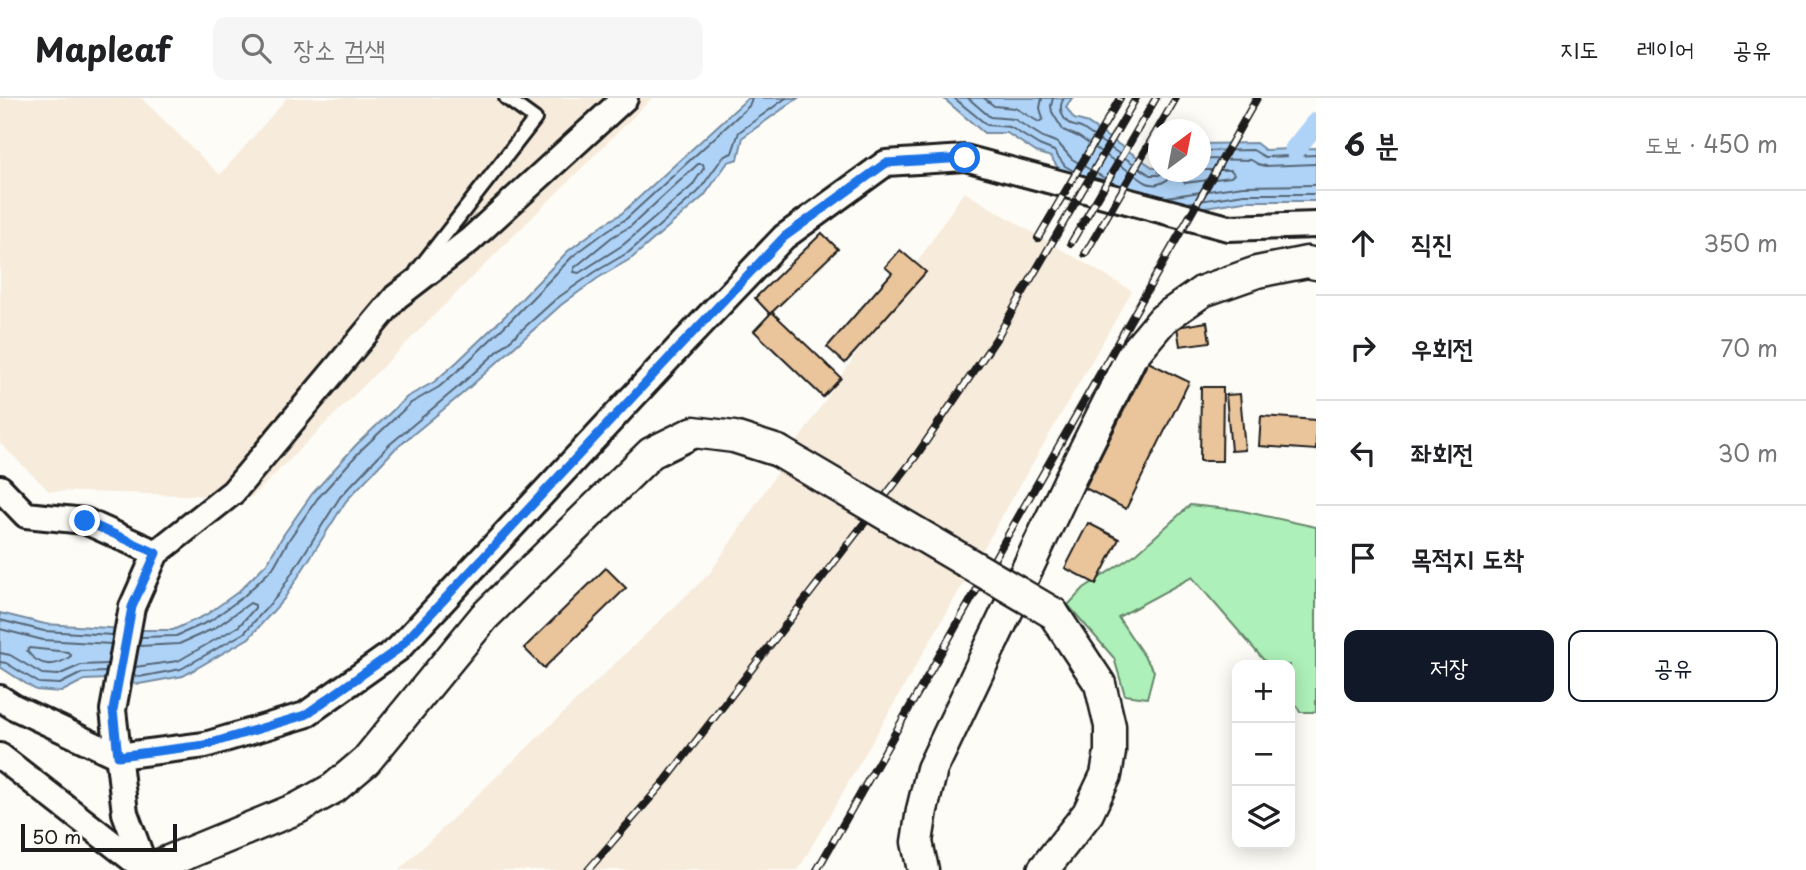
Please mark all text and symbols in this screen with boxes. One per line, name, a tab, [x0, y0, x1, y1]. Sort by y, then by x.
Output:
search box	[213, 17, 703, 80]
text: Mapleaf	[35, 23, 171, 73]
icon: search	[237, 29, 275, 67]
text: 장소 검색	[293, 29, 385, 68]
text: 지도	[1560, 30, 1598, 66]
text: 레이어	[1636, 30, 1694, 66]
text: 공유	[1732, 30, 1771, 66]
north arrow	[1148, 119, 1211, 182]
text: 6 분	[1344, 121, 1399, 166]
text: 도보 · 450 m	[1645, 126, 1778, 161]
route start	[949, 142, 980, 173]
text: 직진	[1411, 223, 1453, 262]
icon: ahead	[1344, 224, 1382, 262]
text: 350 m	[1703, 225, 1778, 260]
text: 우회전	[1411, 328, 1474, 367]
icon: right	[1344, 329, 1382, 367]
text: 70 m	[1720, 330, 1778, 365]
text: 좌회전	[1411, 433, 1474, 472]
icon: left	[1344, 434, 1382, 472]
text: 30 m	[1717, 435, 1778, 470]
route end	[69, 505, 100, 536]
text: 목적지 도착	[1411, 538, 1524, 577]
icon: arrive	[1344, 539, 1382, 577]
button: 저장	[1344, 630, 1554, 702]
button: 공유	[1568, 630, 1778, 702]
map controls	[1232, 660, 1295, 849]
button: +	[1232, 660, 1295, 723]
button: −	[1232, 723, 1295, 786]
button: layers	[1232, 786, 1295, 849]
scale bar	[21, 821, 177, 853]
text: 50 m	[32, 822, 81, 850]

